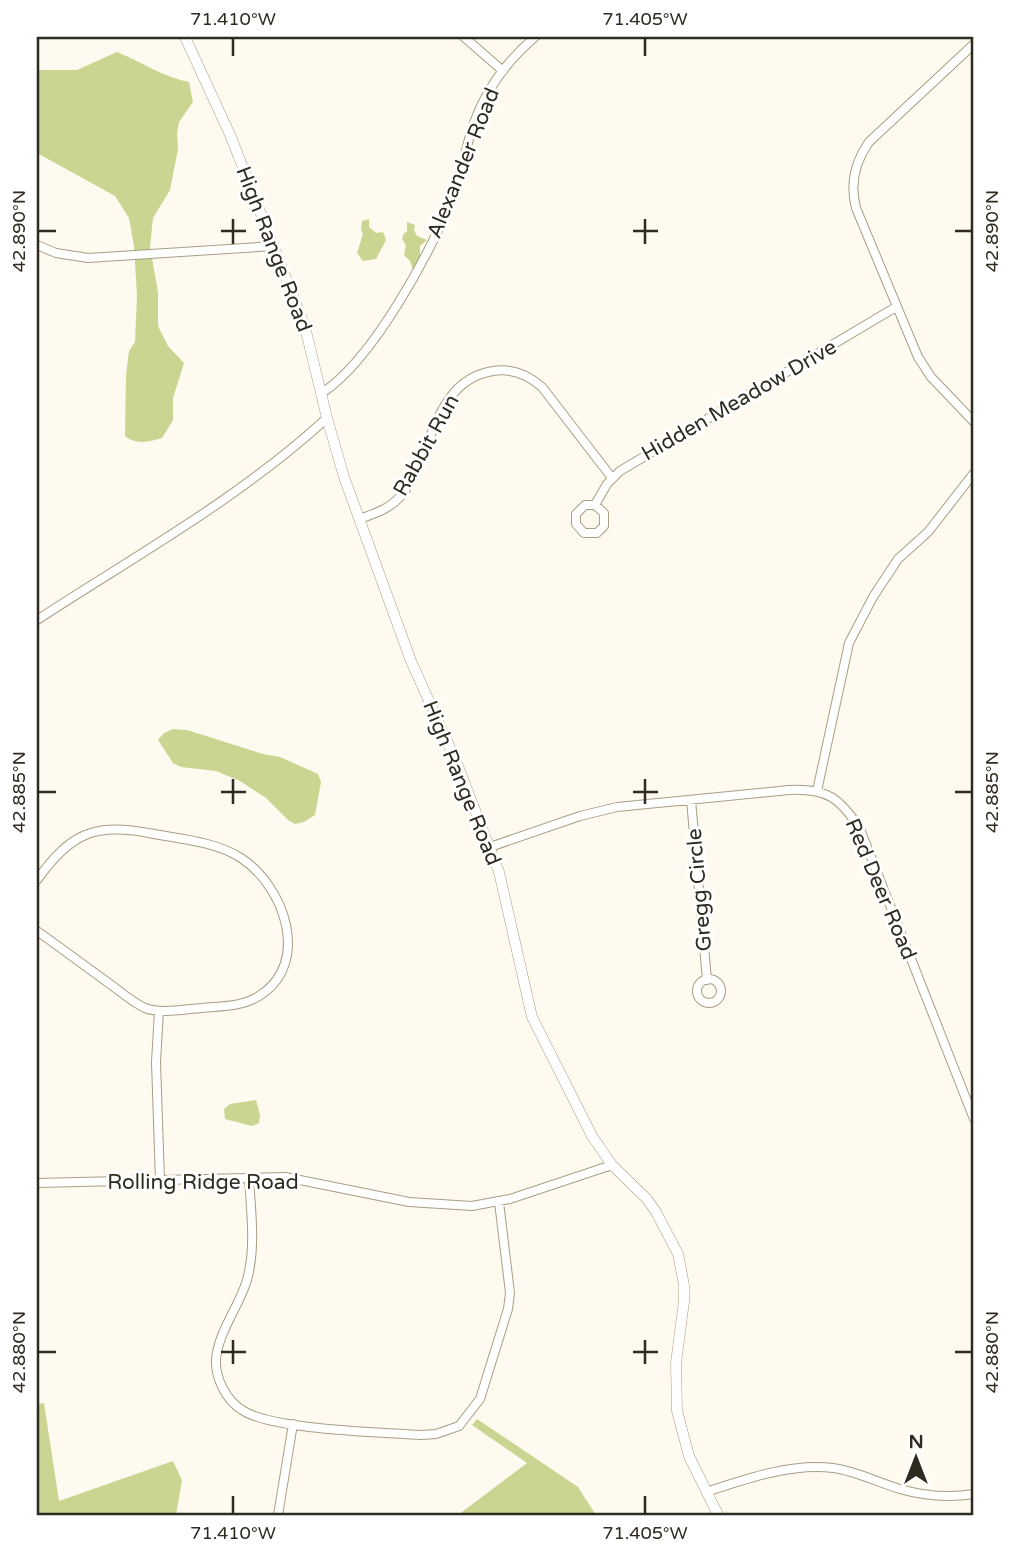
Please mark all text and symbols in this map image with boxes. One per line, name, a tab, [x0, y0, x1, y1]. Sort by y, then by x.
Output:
text: 71.410°W	[190, 8, 276, 30]
text: 71.405°W	[602, 8, 688, 30]
street label: Alexander Road	[422, 84, 505, 242]
street label: High Range Road	[230, 163, 317, 335]
text: 42.890°N	[8, 190, 30, 272]
text: 42.890°N	[981, 190, 1003, 272]
street label: Hidden Meadow Drive	[637, 334, 841, 466]
street label: Rabbit Run	[388, 390, 465, 500]
street label: High Range Road	[417, 697, 506, 869]
text: 42.885°N	[8, 751, 30, 833]
text: 42.885°N	[981, 751, 1003, 833]
street label: Red Deer Road	[840, 815, 922, 964]
street label: Gregg Circle	[682, 827, 717, 952]
street label: Rolling Ridge Road	[107, 1170, 299, 1195]
text: 42.880°N	[8, 1311, 30, 1393]
text: 42.880°N	[981, 1311, 1003, 1393]
north arrow	[881, 1422, 951, 1492]
text: N	[908, 1431, 924, 1453]
text: 71.410°W	[190, 1522, 276, 1544]
text: 71.405°W	[602, 1522, 688, 1544]

